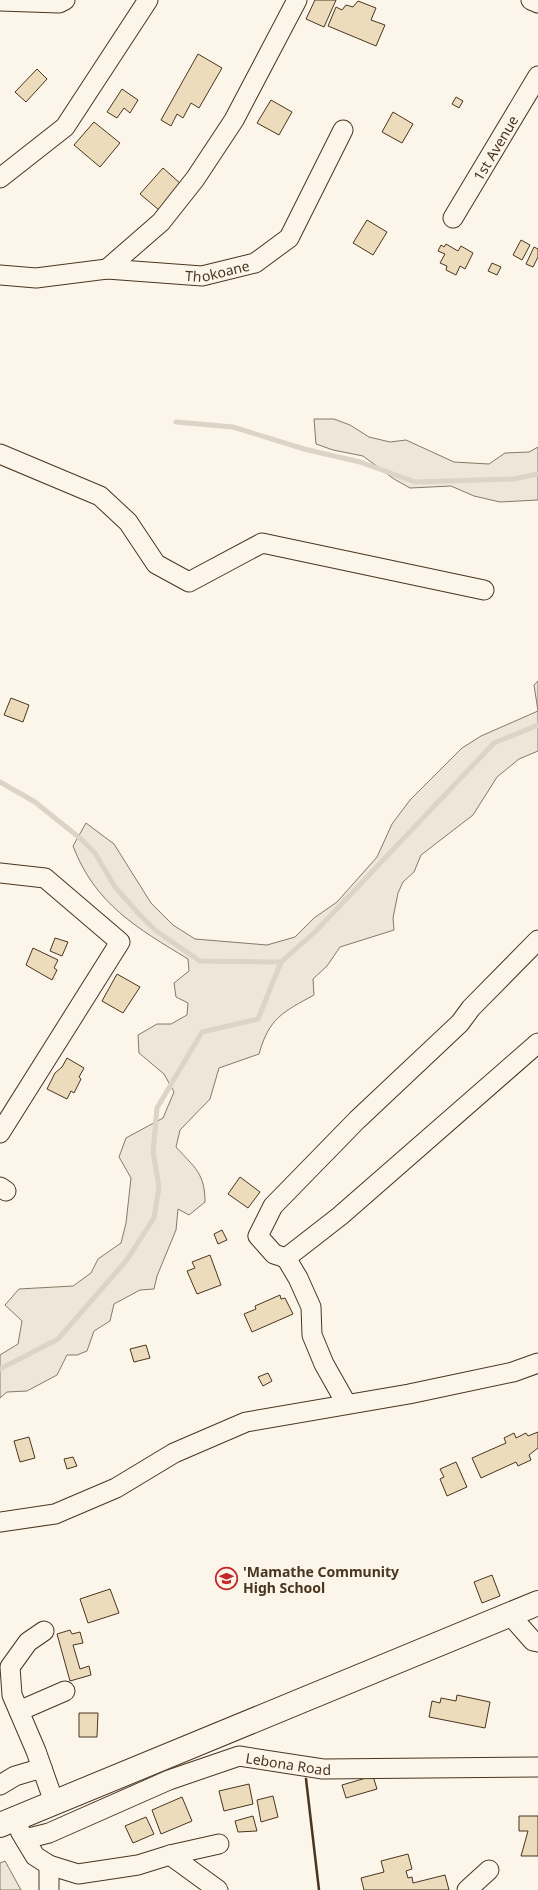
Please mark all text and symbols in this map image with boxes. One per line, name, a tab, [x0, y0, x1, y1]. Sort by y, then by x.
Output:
street label: 1st Avenue	[468, 112, 522, 184]
street label: Thokoane	[184, 255, 251, 285]
place label: 'Mamathe Community High School	[243, 1562, 399, 1597]
school or university icon: 'Mamathe Community High School	[215, 1567, 239, 1591]
street label: Lebona Road	[244, 1748, 331, 1779]

